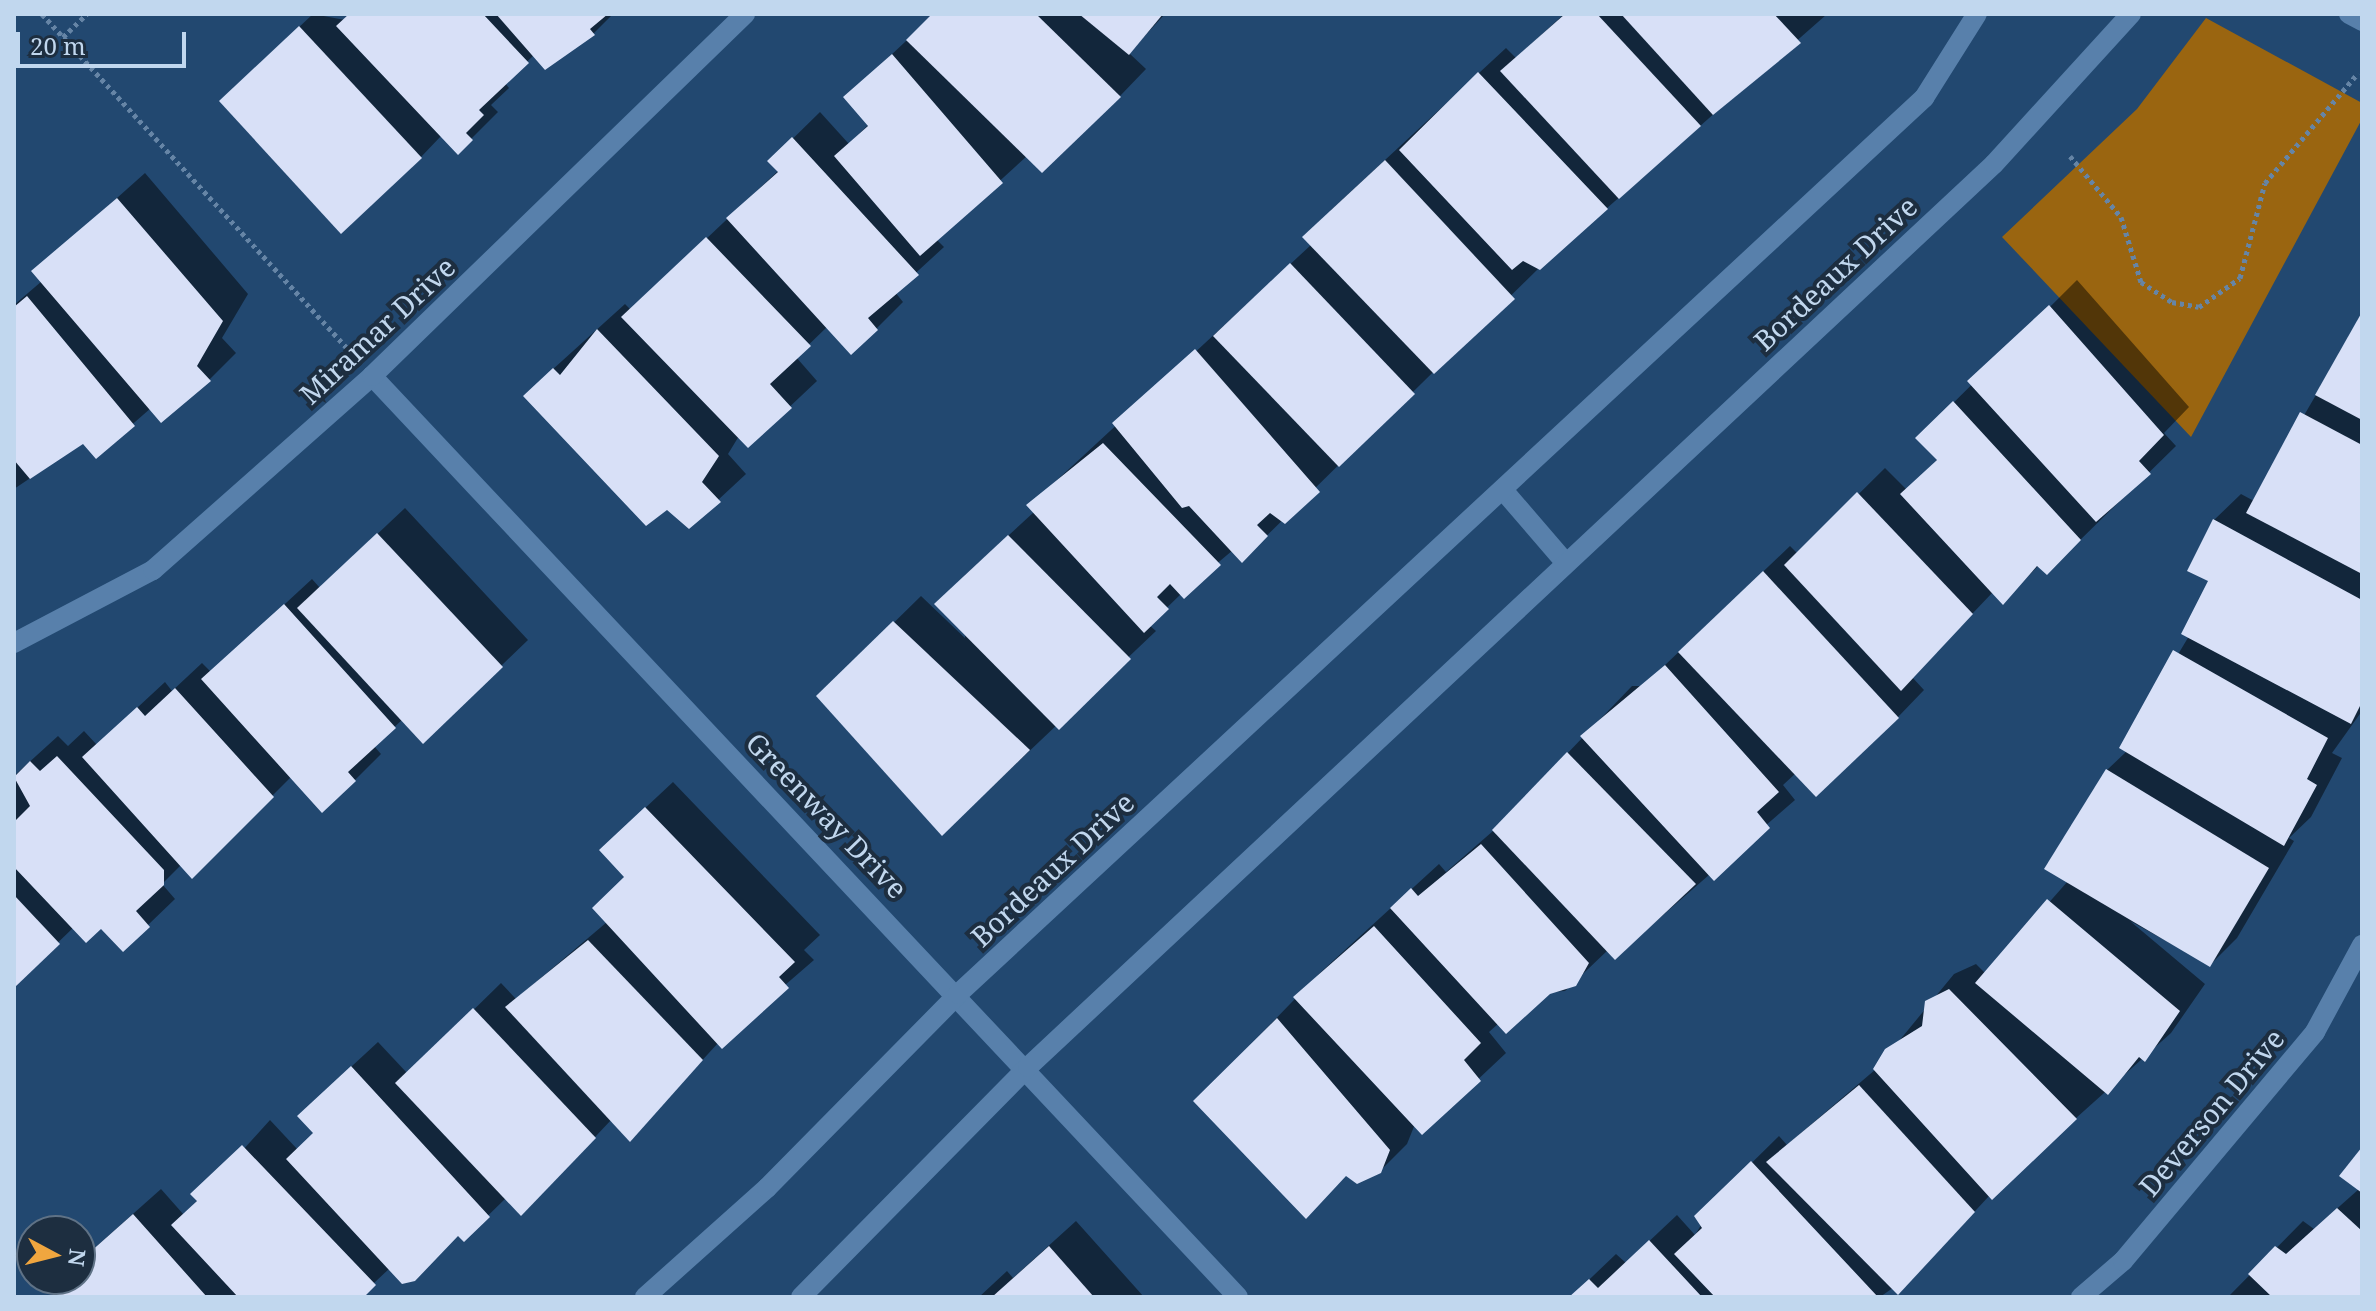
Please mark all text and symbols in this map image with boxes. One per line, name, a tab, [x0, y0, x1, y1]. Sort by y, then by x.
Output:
scale bar	[20, 16, 190, 66]
text: 20 m	[30, 29, 86, 62]
street label: Bordeaux Drive	[1747, 189, 1923, 357]
street label: Miramar Drive	[292, 250, 462, 410]
street label: Greenway Drive	[739, 725, 915, 905]
street label: Bordeaux Drive	[964, 785, 1140, 953]
street label: Deverson Drive	[2131, 1022, 2291, 1202]
north arrow	[16, 1215, 96, 1295]
text: N	[62, 1247, 94, 1268]

